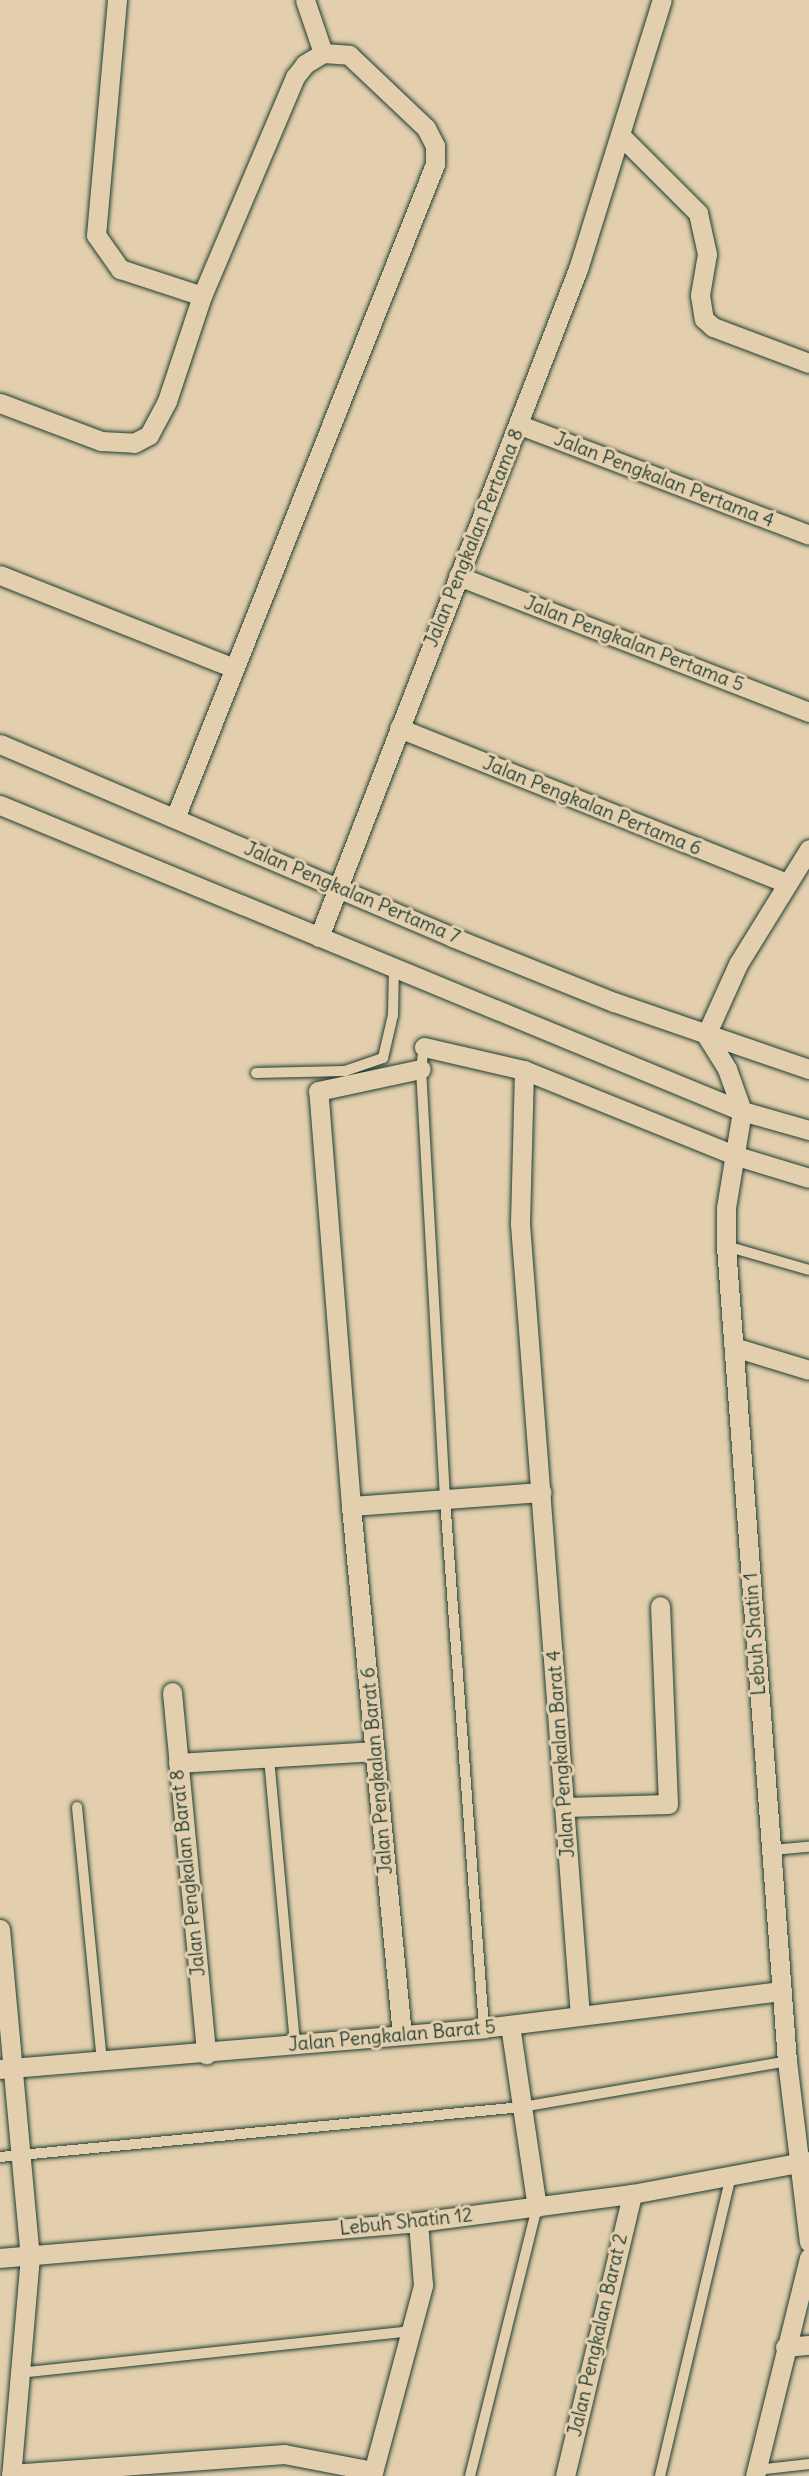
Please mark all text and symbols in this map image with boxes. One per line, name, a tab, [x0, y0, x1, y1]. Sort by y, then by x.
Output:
street label: Jalan Pengkalan Pertama 8	[420, 425, 528, 651]
street label: Jalan Pengkalan Pertama 4	[551, 427, 777, 533]
street label: Jalan Pengkalan Pertama 5	[521, 592, 747, 696]
street label: Jalan Pengkalan Pertama 6	[479, 752, 705, 860]
street label: Jalan Pengkalan Pertama 7	[241, 837, 463, 949]
street label: Lebuh Shatin 1	[739, 1572, 771, 1696]
street label: Jalan Pengkalan Barat 4	[542, 1649, 580, 1859]
street label: Jalan Pengkalan Barat 6	[357, 1666, 397, 1876]
street label: Jalan Pengkalan Barat 8	[166, 1768, 210, 1978]
street label: Jalan Pengkalan Barat 5	[287, 2016, 497, 2056]
street label: Lebuh Shatin 12	[338, 2204, 474, 2240]
street label: Jalan Pengkalan Barat 2	[564, 2231, 632, 2439]

